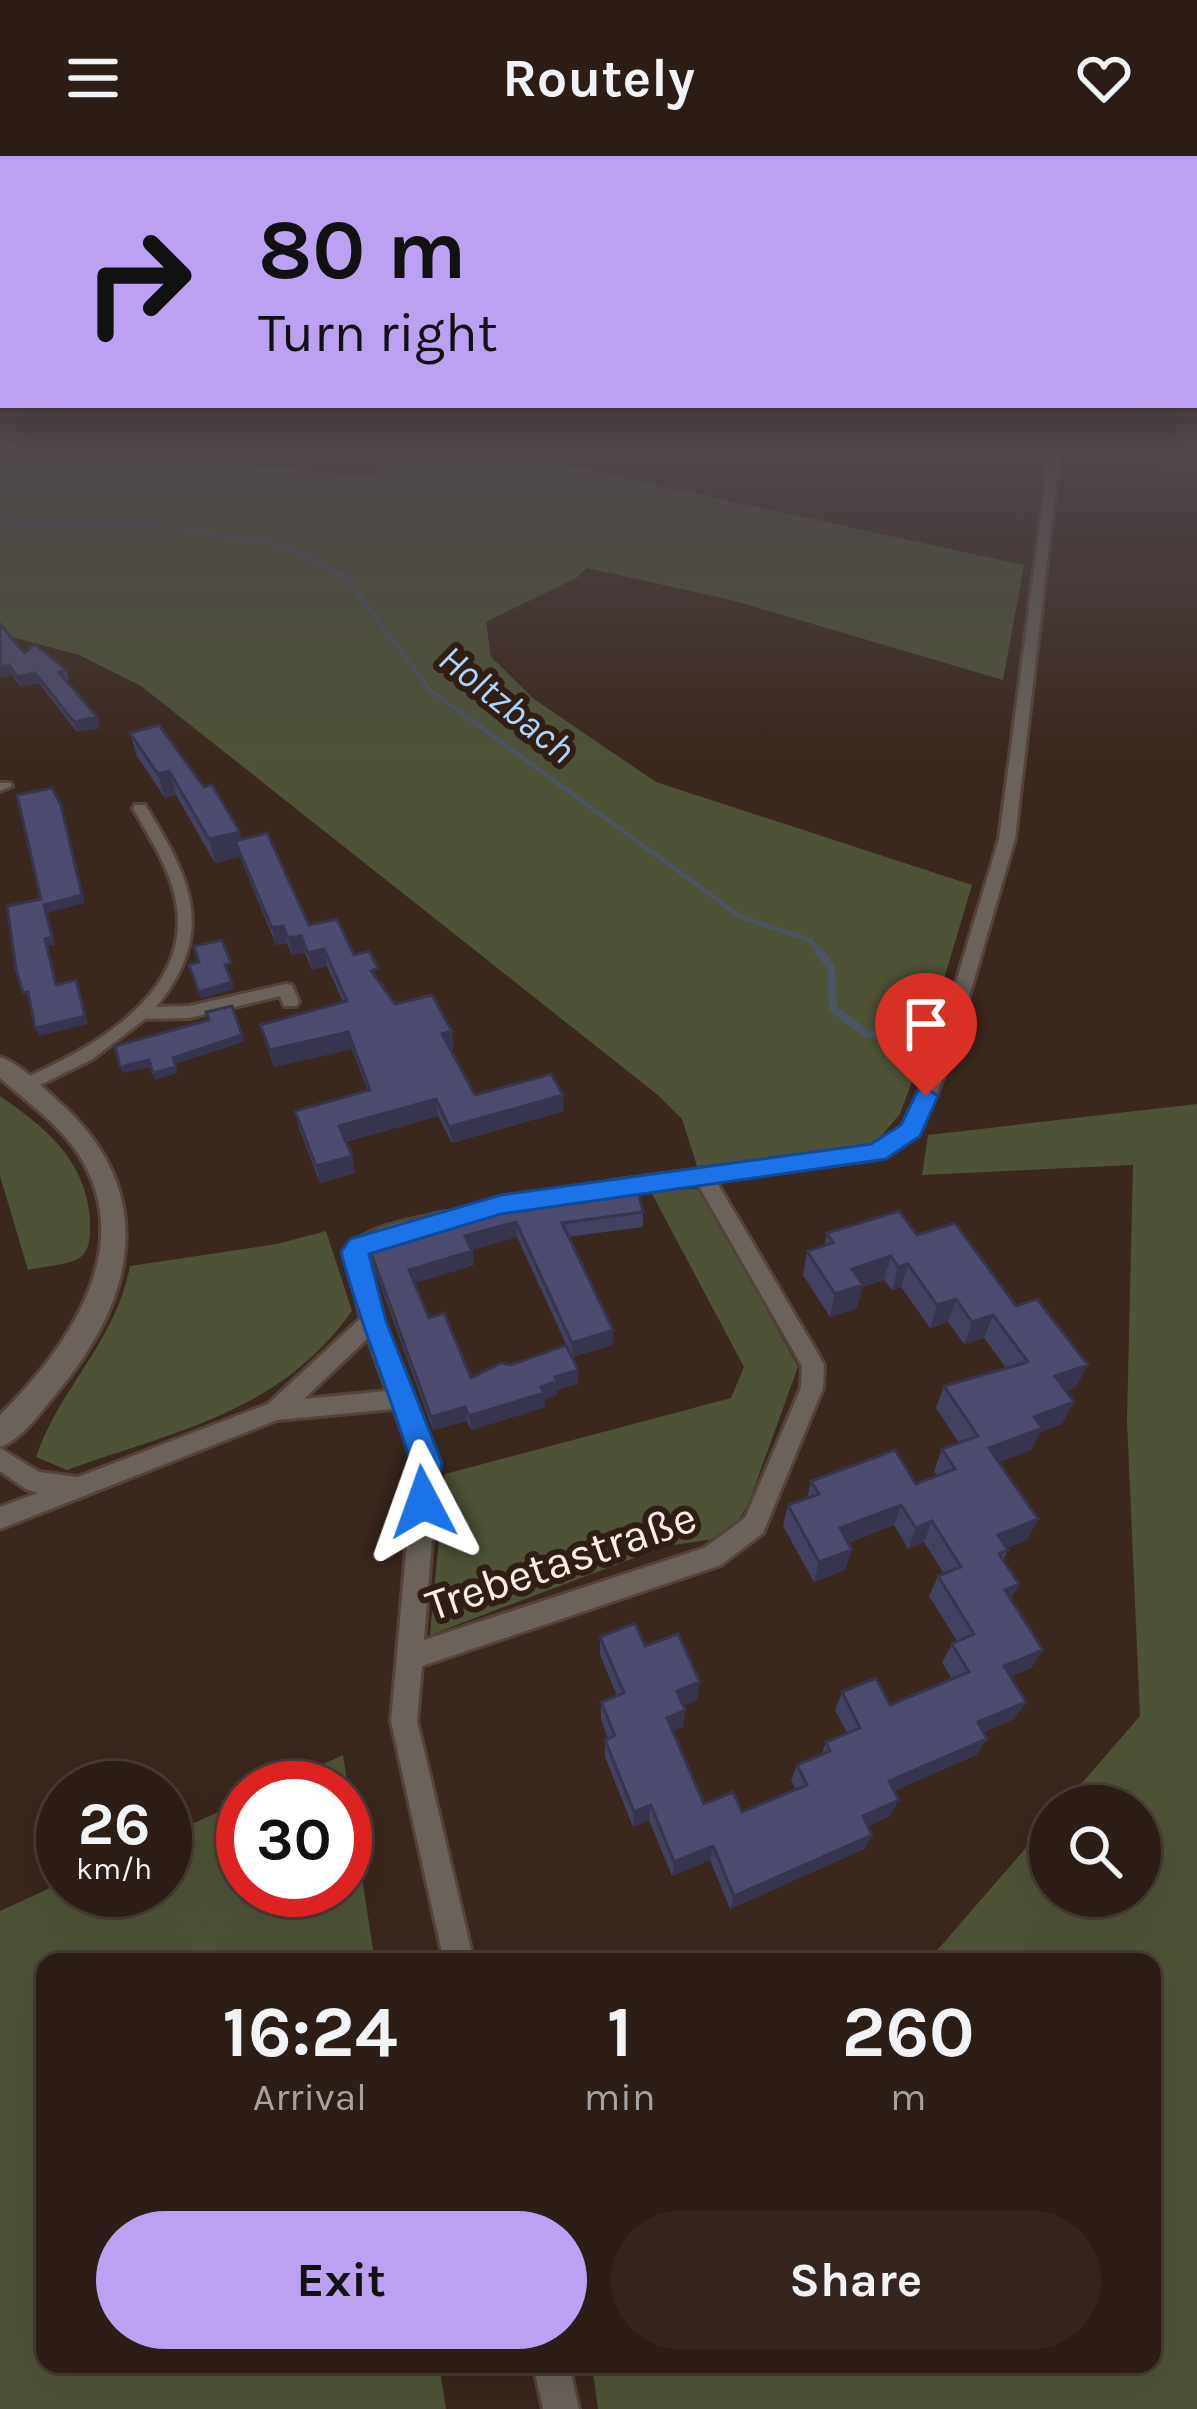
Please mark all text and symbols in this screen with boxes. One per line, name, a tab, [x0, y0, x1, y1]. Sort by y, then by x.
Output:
icon: menu	[60, 45, 126, 111]
icon: heart	[1071, 45, 1137, 111]
text: Routely	[502, 46, 695, 110]
text: 80 m	[258, 201, 466, 299]
icon: right	[60, 204, 216, 360]
text: Turn right	[258, 301, 498, 365]
water label: Holtzbach	[430, 635, 584, 773]
pin	[875, 973, 977, 1096]
icon: arrive	[893, 991, 959, 1057]
position arrow	[360, 1439, 486, 1565]
street label: Trebetastraße	[419, 1490, 703, 1632]
speed limit sign: 30	[216, 1761, 372, 1917]
map controls	[1029, 1785, 1161, 1917]
button: search	[1029, 1785, 1161, 1917]
text: 26	[78, 1789, 150, 1859]
text: km/h	[76, 1851, 152, 1887]
text: 16:24	[222, 1990, 398, 2074]
text: 1	[607, 1990, 633, 2074]
text: 260	[842, 1990, 975, 2074]
text: Arrival	[253, 2074, 367, 2120]
text: min	[584, 2074, 656, 2120]
text: m	[890, 2074, 926, 2120]
button: Exit	[96, 2211, 587, 2349]
button: Share	[611, 2211, 1101, 2349]

